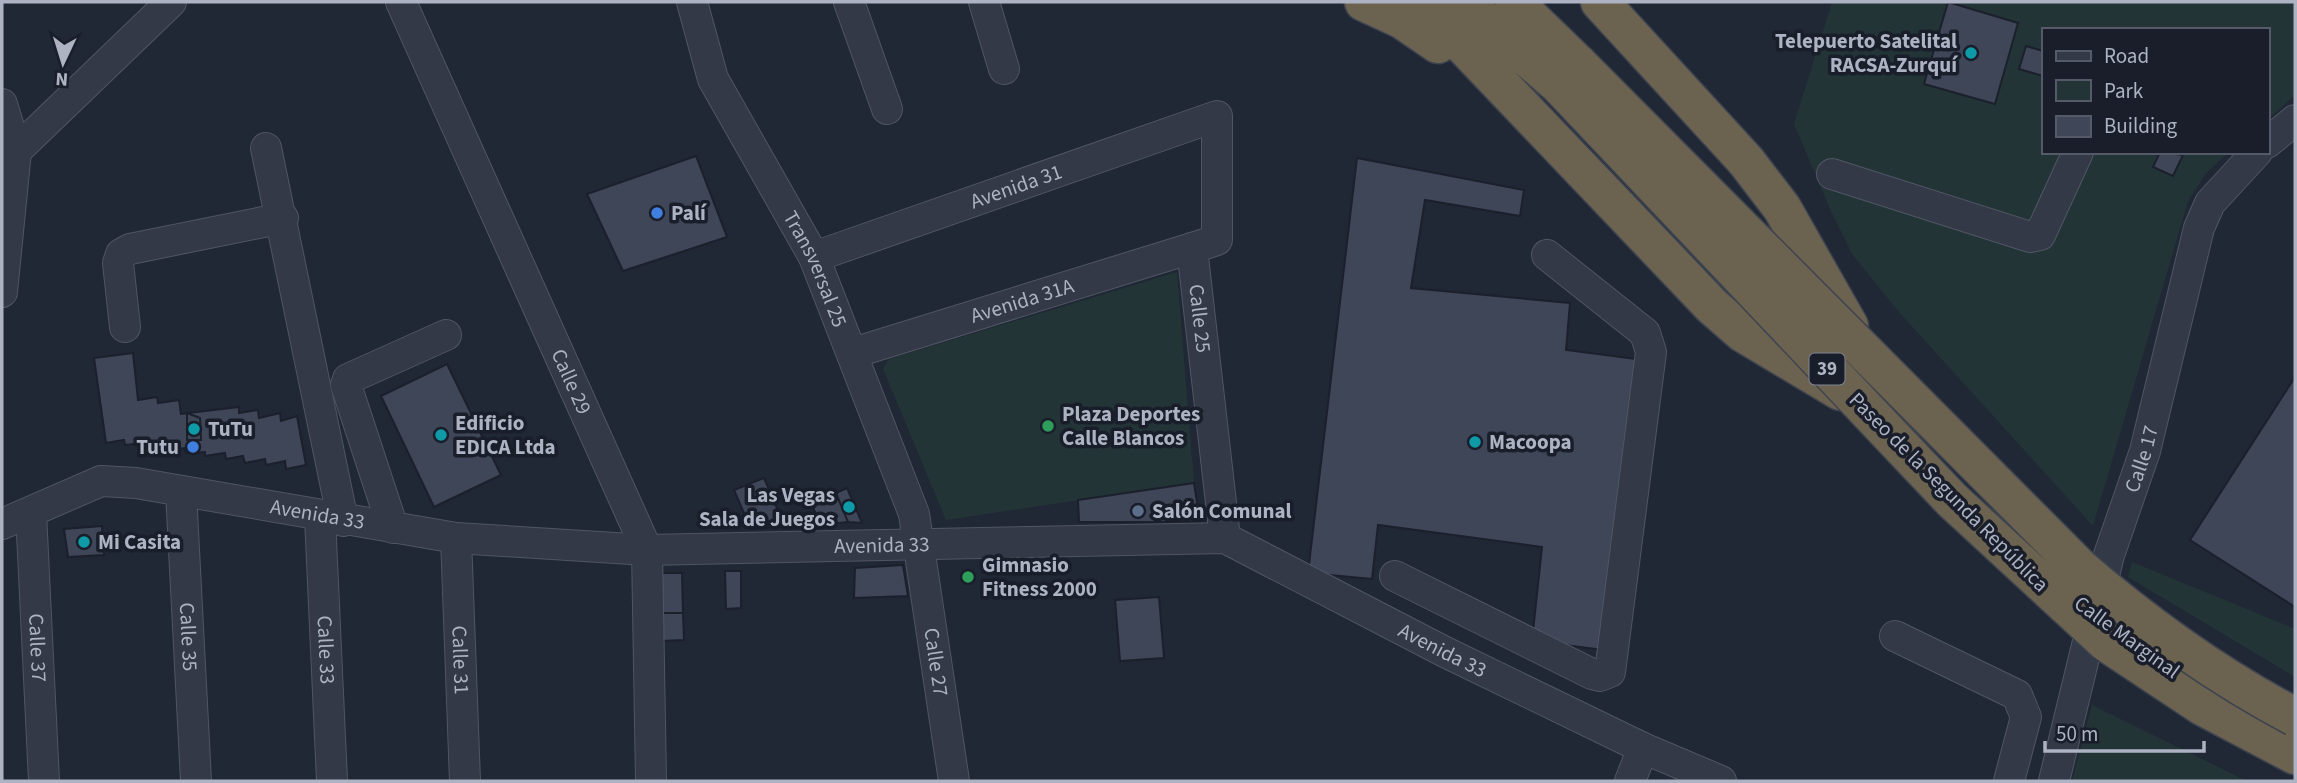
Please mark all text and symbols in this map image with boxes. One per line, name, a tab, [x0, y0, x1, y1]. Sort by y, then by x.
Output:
place label: Telepuerto Satelital RACSA-Zurquí	[1775, 26, 1958, 80]
north arrow	[28, 28, 98, 98]
legend	[2042, 28, 2269, 154]
text: Road	[2104, 41, 2149, 71]
marker: Telepuerto Satelital RACSA-Zurquí	[1963, 45, 1979, 61]
text: N	[55, 65, 69, 92]
text: Park	[2104, 76, 2144, 106]
text: Building	[2104, 111, 2178, 141]
street label: Avenida 31	[966, 156, 1066, 216]
place label: Palí	[671, 198, 707, 228]
marker: Palí	[649, 205, 665, 221]
street label: Transversal 25	[776, 205, 855, 332]
street label: Avenida 31A	[967, 270, 1078, 331]
street label: Calle 25	[1181, 282, 1219, 354]
street label: Calle 29	[544, 344, 599, 419]
road number: 39	[1810, 354, 1844, 384]
street label: Paseo de la Segunda República	[1842, 385, 2056, 599]
place label: Plaza Deportes Calle Blancos	[1062, 399, 1200, 453]
place label: Edificio EDICA Ltda	[455, 408, 556, 462]
place label: TuTu	[208, 414, 253, 444]
marker: Plaza Deportes Calle Blancos	[1040, 418, 1056, 434]
marker: TuTu	[186, 421, 202, 437]
street label: Calle 17	[2117, 422, 2166, 497]
marker: Edificio EDICA Ltda	[433, 427, 449, 443]
place label: Macoopa	[1489, 427, 1572, 457]
place label: Tutu	[136, 432, 179, 462]
marker: Macoopa	[1467, 434, 1483, 450]
marker: Tutu	[185, 439, 201, 455]
place label: Las Vegas Sala de Juegos	[699, 480, 835, 534]
street label: Avenida 33	[268, 491, 367, 537]
place label: Salón Comunal	[1152, 496, 1292, 526]
marker: Las Vegas Sala de Juegos	[841, 499, 857, 515]
marker: Salón Comunal	[1130, 503, 1146, 519]
place label: Mi Casita	[98, 527, 181, 557]
street label: Avenida 33	[834, 529, 930, 561]
marker: Mi Casita	[76, 534, 92, 550]
place label: Gimnasio Fitness 2000	[982, 550, 1097, 604]
marker: Gimnasio Fitness 2000	[960, 569, 976, 585]
street label: Calle Marginal	[2068, 588, 2186, 686]
street label: Calle 35	[172, 602, 205, 672]
street label: Calle 37	[21, 613, 54, 683]
street label: Calle 33	[309, 615, 343, 685]
street label: Avenida 33	[1393, 615, 1492, 685]
street label: Calle 31	[444, 625, 477, 695]
street label: Calle 27	[916, 626, 956, 698]
scale bar	[2045, 710, 2204, 754]
text: 50 m	[2056, 719, 2098, 749]

